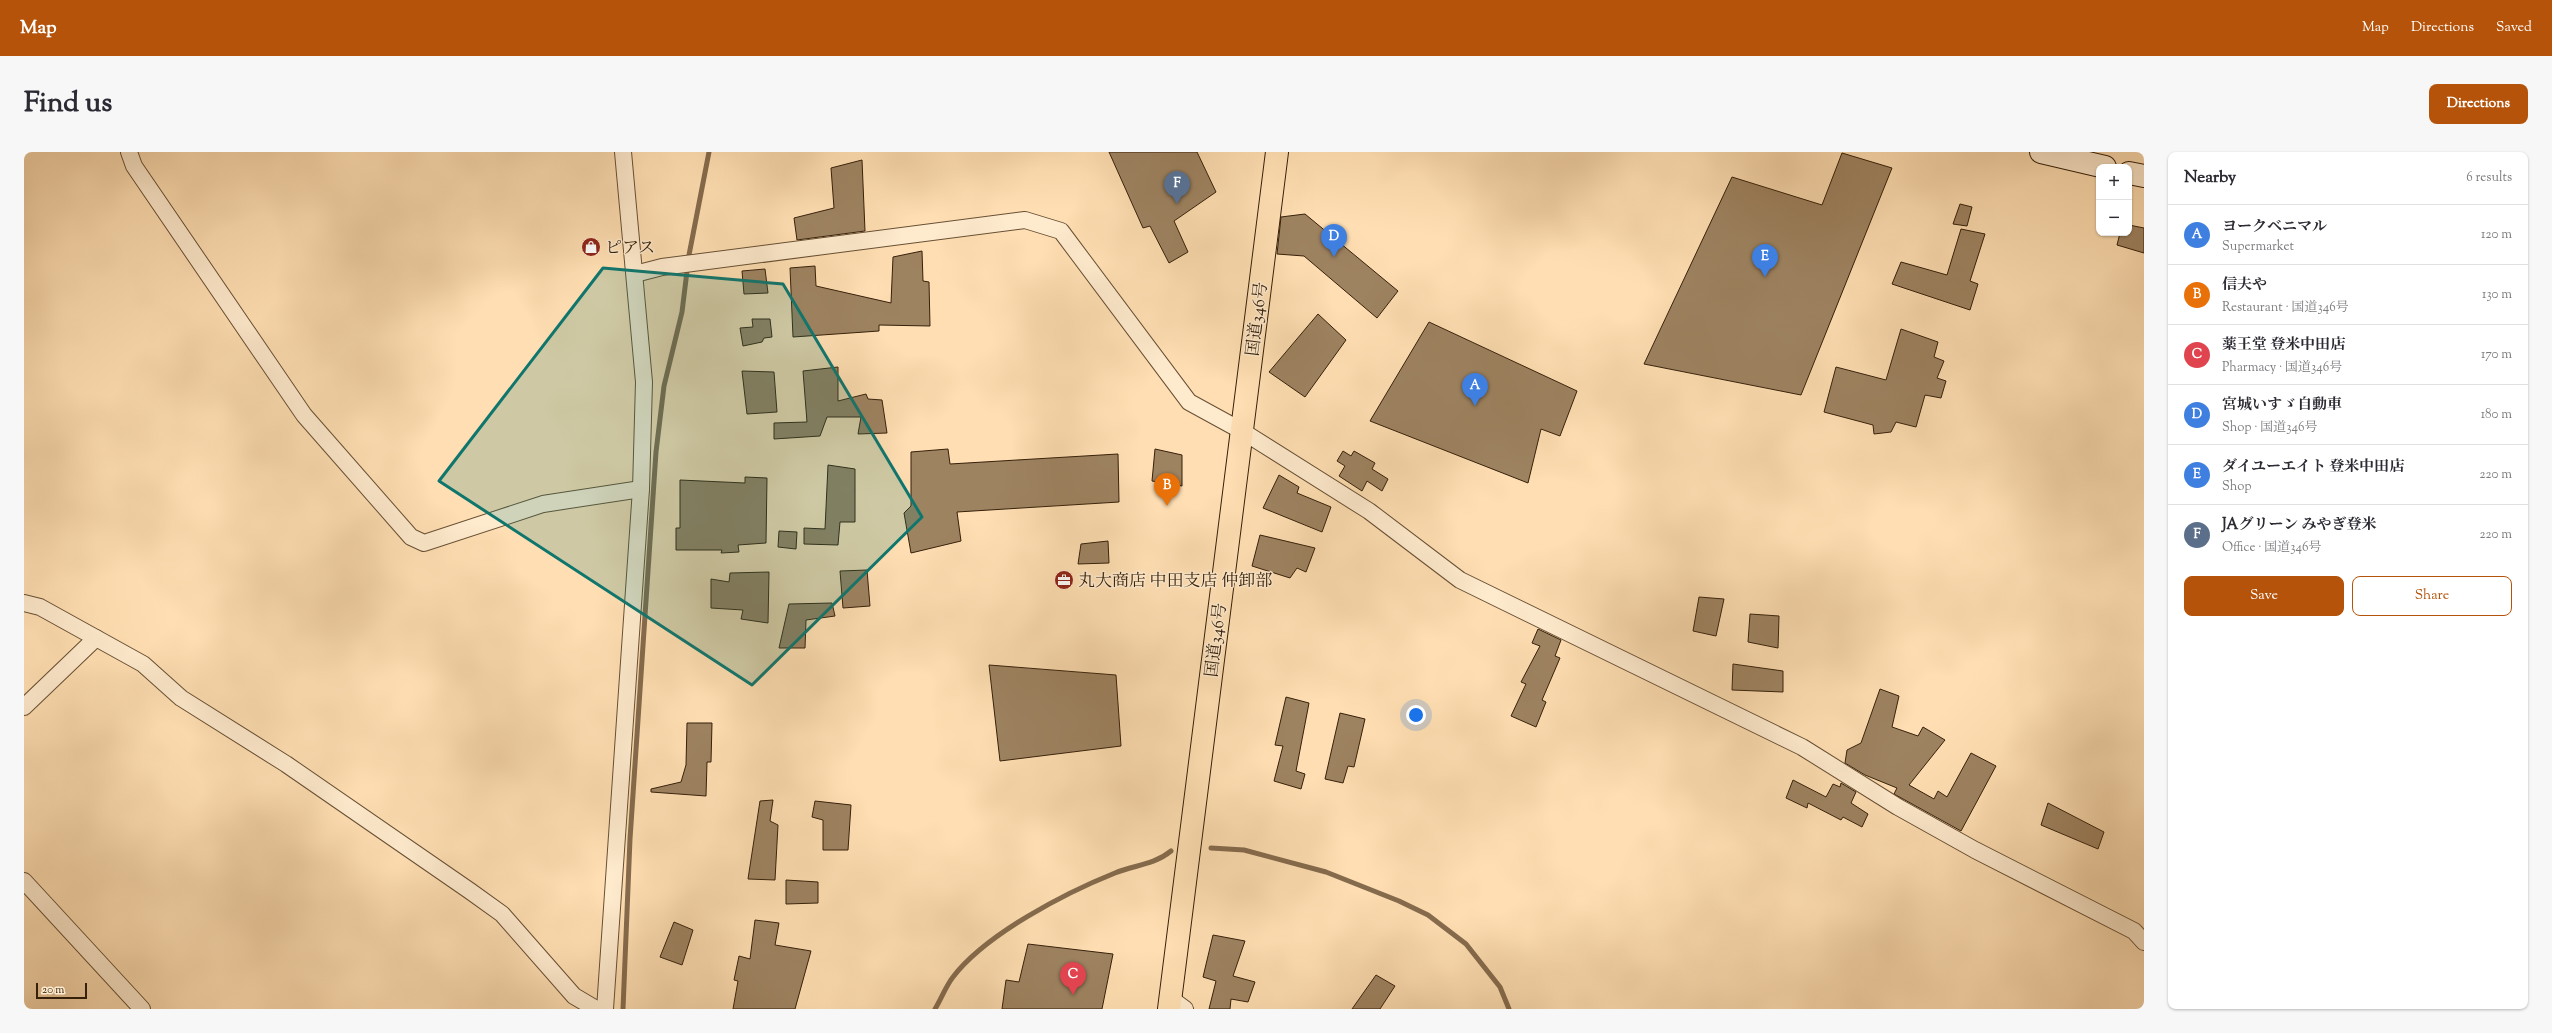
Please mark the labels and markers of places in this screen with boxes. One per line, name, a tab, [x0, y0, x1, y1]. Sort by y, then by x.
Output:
pin: F	[1164, 171, 1190, 204]
pin: D	[1321, 224, 1347, 257]
shop icon: ピアス	[580, 236, 602, 258]
place label: ピアス	[605, 237, 655, 261]
pin: E	[1752, 244, 1778, 277]
pin: A	[1462, 373, 1488, 406]
pin: B	[1154, 473, 1180, 506]
office icon: 丸大商店 中田支店 仲卸部	[1053, 569, 1075, 591]
place label: 丸大商店 中田支店 仲卸部	[1078, 570, 1272, 594]
pin: C	[1060, 962, 1086, 995]

